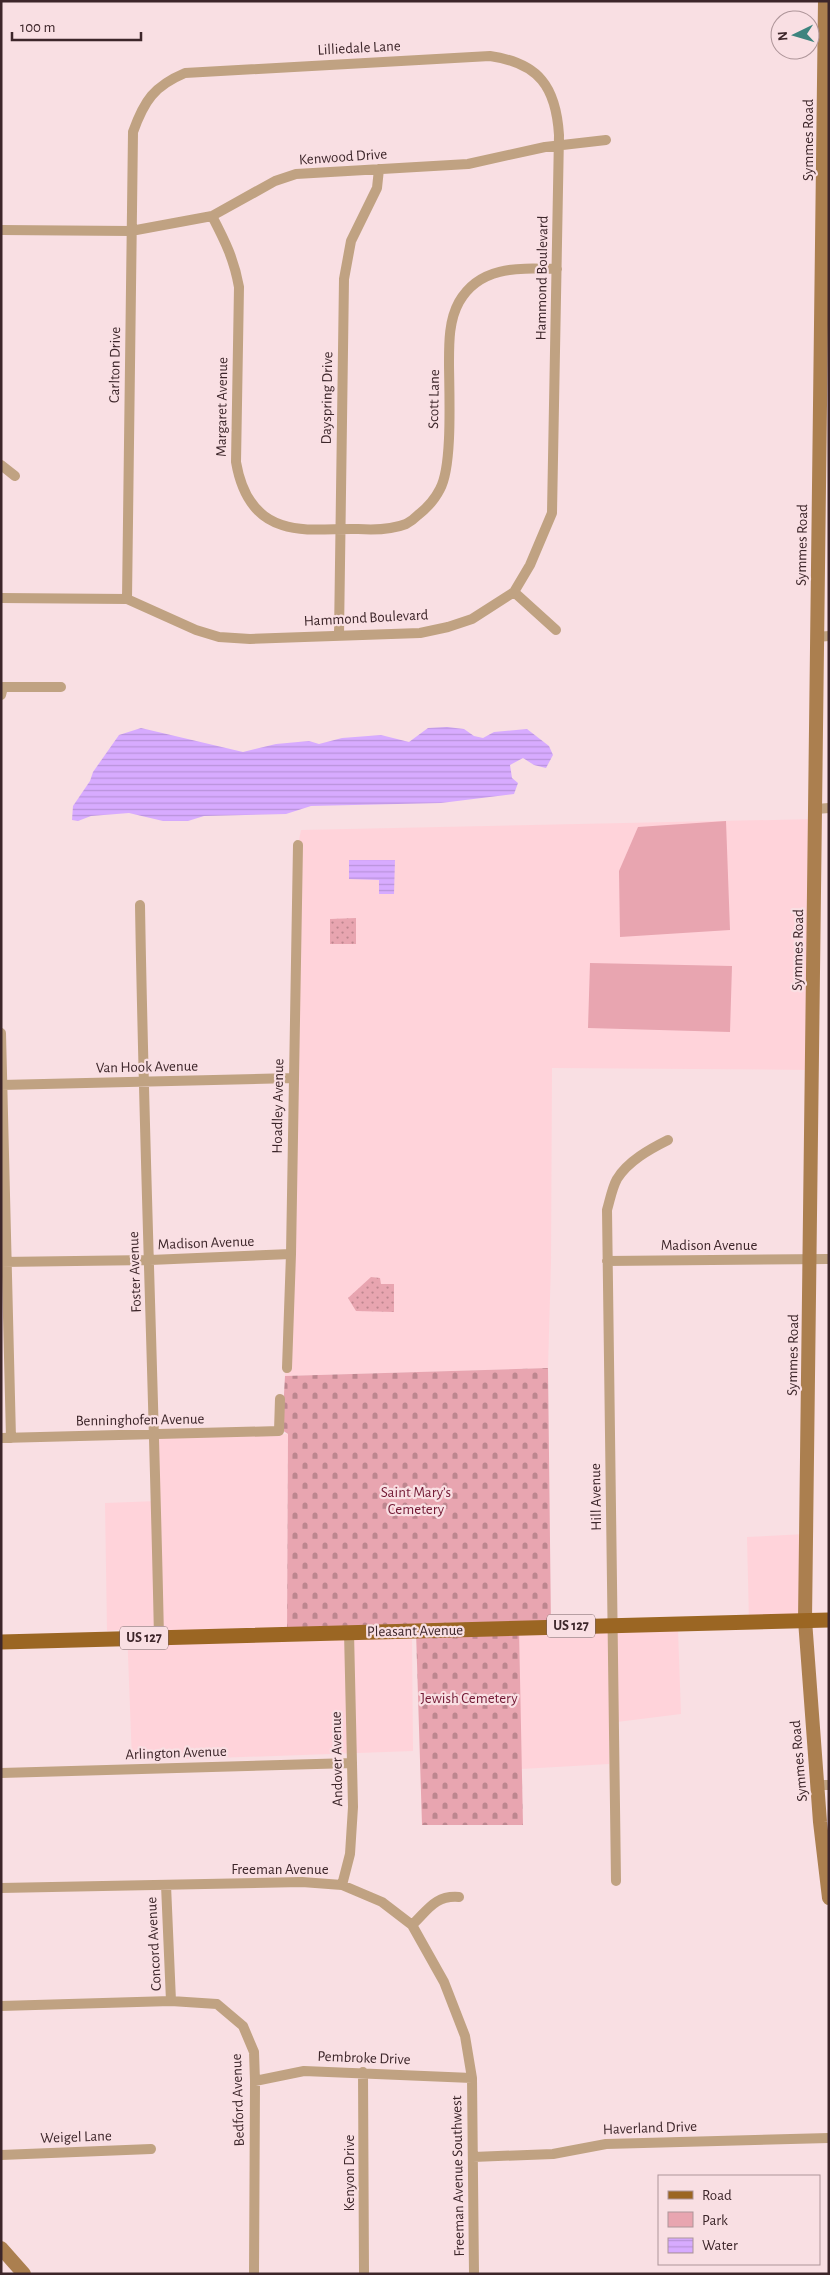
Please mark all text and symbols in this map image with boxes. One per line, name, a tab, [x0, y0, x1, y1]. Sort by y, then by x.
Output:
scale bar	[12, 10, 141, 42]
north arrow	[770, 10, 820, 60]
text: 100 m	[20, 20, 55, 35]
text: N	[776, 31, 790, 42]
street label: Lilliedale Lane	[317, 38, 401, 58]
street label: Symmes Road	[801, 99, 816, 181]
street label: Kenwood Drive	[298, 146, 388, 168]
street label: Hammond Boulevard	[533, 215, 551, 341]
street label: Carlton Drive	[107, 327, 123, 403]
street label: Dayspring Drive	[319, 351, 335, 445]
street label: Margaret Avenue	[214, 357, 230, 457]
street label: Scott Lane	[426, 369, 442, 429]
street label: Symmes Road	[794, 504, 810, 586]
street label: Hammond Boulevard	[303, 607, 429, 629]
street label: Symmes Road	[790, 909, 806, 991]
street label: Hoadley Avenue	[270, 1058, 286, 1154]
street label: Van Hook Avenue	[96, 1059, 198, 1075]
street label: Foster Avenue	[126, 1231, 144, 1313]
street label: Madison Avenue	[157, 1234, 255, 1252]
street label: Madison Avenue	[661, 1238, 757, 1253]
street label: Symmes Road	[785, 1314, 801, 1396]
street label: Benninghofen Avenue	[75, 1411, 205, 1429]
street label: Hill Avenue	[588, 1463, 604, 1531]
park label: Saint Mary’s Cemetery	[381, 1485, 451, 1517]
road number: US 127	[547, 1614, 595, 1638]
street label: Pleasant Avenue	[367, 1623, 463, 1639]
road number: US 127	[120, 1626, 168, 1650]
park label: Jewish Cemetery	[420, 1691, 518, 1706]
street label: Andover Avenue	[329, 1711, 345, 1807]
street label: Symmes Road	[788, 1719, 810, 1802]
street label: Arlington Avenue	[125, 1744, 227, 1762]
street label: Freeman Avenue	[231, 1862, 329, 1877]
street label: Concord Avenue	[144, 1896, 164, 1991]
street label: Pembroke Drive	[317, 2049, 411, 2067]
street label: Bedford Avenue	[229, 2053, 247, 2147]
street label: Freeman Avenue Southwest	[449, 2095, 467, 2257]
street label: Haverland Drive	[603, 2119, 697, 2137]
street label: Weigel Lane	[40, 2128, 112, 2146]
street label: Kenyon Drive	[342, 2134, 357, 2212]
legend	[658, 2175, 820, 2265]
text: Road	[702, 2188, 732, 2203]
text: Park	[702, 2213, 728, 2228]
text: Water	[702, 2238, 738, 2253]

